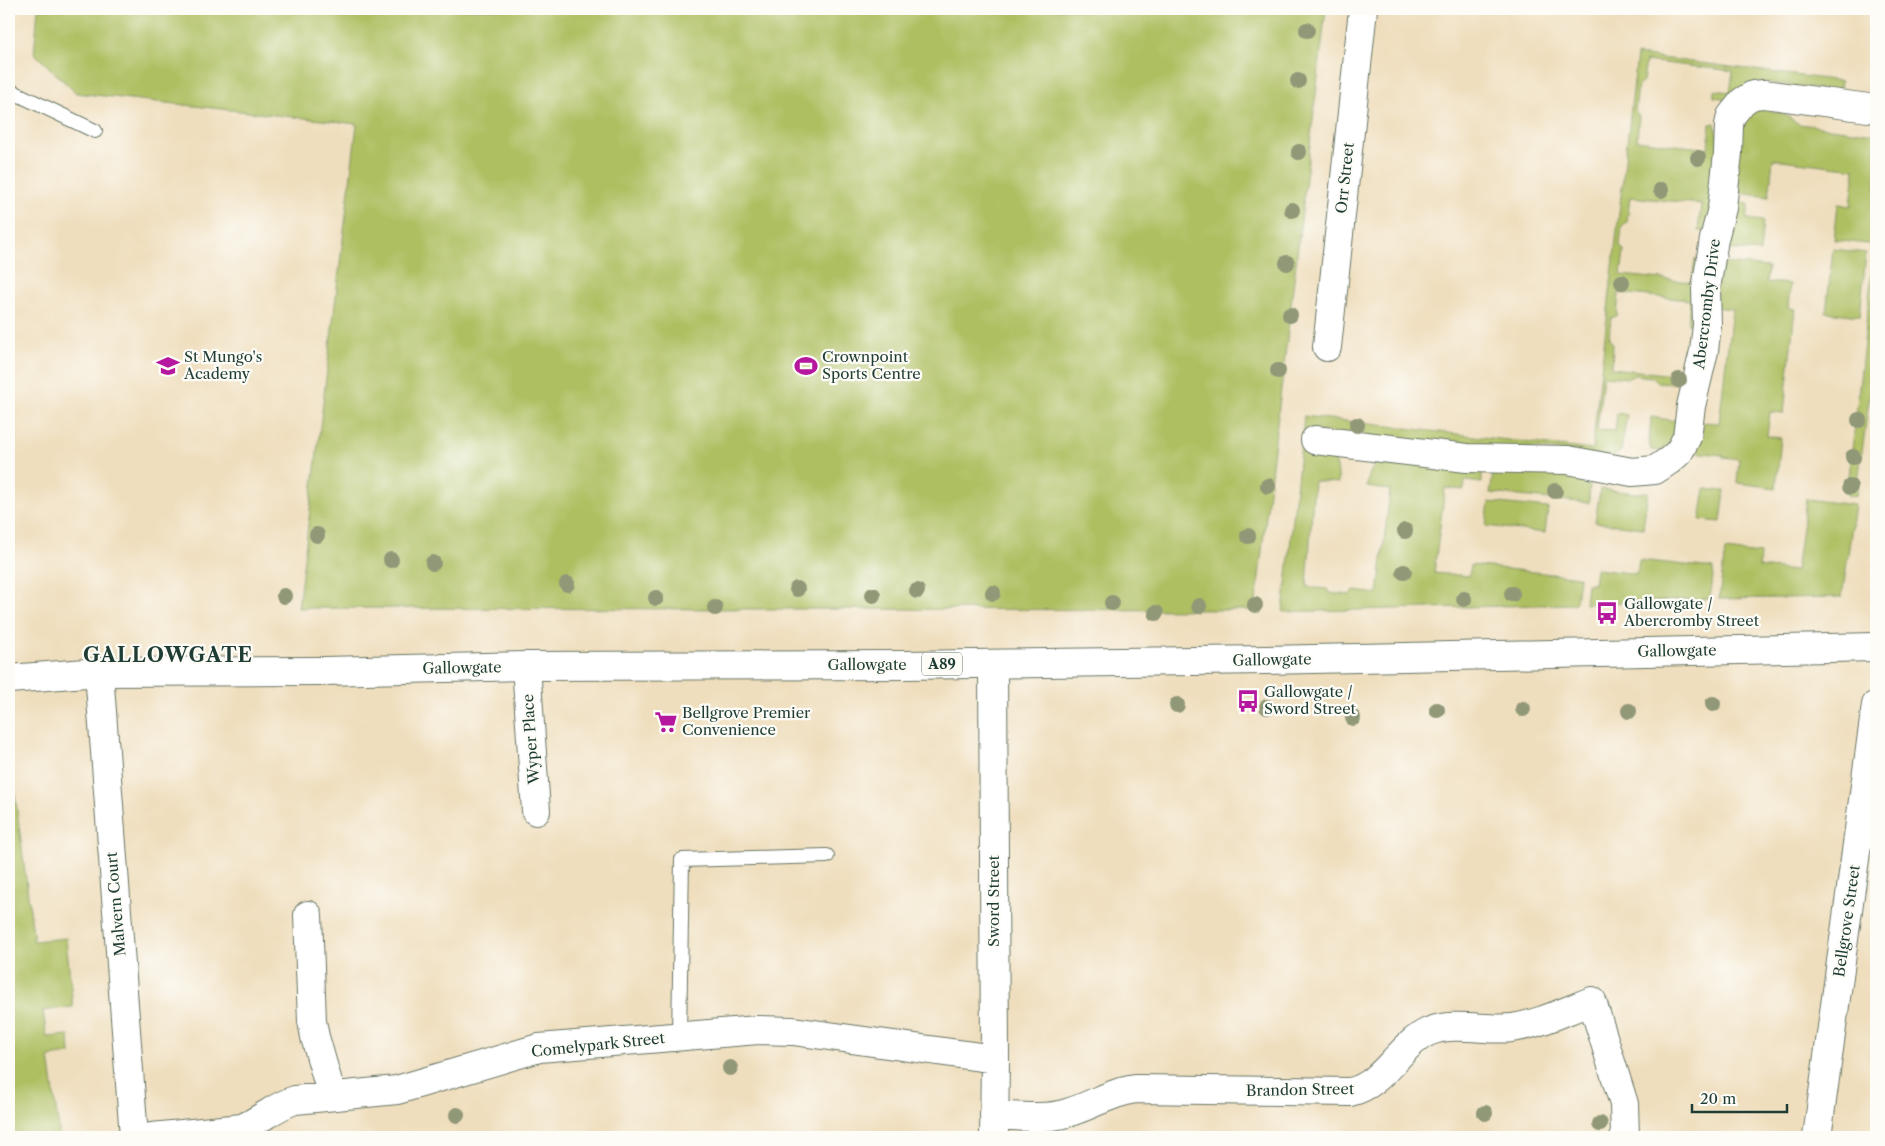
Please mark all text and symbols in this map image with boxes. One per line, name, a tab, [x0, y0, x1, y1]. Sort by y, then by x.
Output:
street label: Orr Street	[1331, 141, 1358, 214]
street label: Abercromby Drive	[1689, 238, 1724, 371]
place label: St Mungo's Academy	[183, 347, 262, 383]
place label: Crownpoint Sports Centre	[822, 347, 921, 383]
school or university icon: St Mungo's Academy	[155, 353, 181, 379]
sports icon: Crownpoint Sports Centre	[793, 353, 819, 379]
place label: Gallowgate / Abercromby Street	[1623, 594, 1760, 630]
bus stop icon: Gallowgate / Abercromby Street	[1594, 600, 1620, 626]
street label: Gallowgate	[1637, 640, 1717, 661]
district label: GALLOWGATE	[83, 643, 253, 667]
street label: Gallowgate	[1232, 649, 1312, 670]
road number: A89	[922, 652, 962, 676]
street label: Gallowgate	[827, 655, 907, 674]
street label: Gallowgate	[422, 657, 502, 678]
place label: Gallowgate / Sword Street	[1264, 682, 1357, 718]
bus stop icon: Gallowgate / Sword Street	[1235, 688, 1261, 714]
street label: Wyper Place	[518, 693, 543, 786]
place label: Bellgrove Premier Convenience	[682, 703, 811, 739]
supermarket icon: Bellgrove Premier Convenience	[653, 709, 679, 735]
street label: Malvern Court	[101, 850, 130, 957]
street label: Sword Street	[984, 854, 1003, 947]
street label: Bellgrove Street	[1829, 863, 1864, 978]
street label: Comelypark Street	[530, 1028, 666, 1061]
street label: Brandon Street	[1246, 1079, 1355, 1100]
scale bar	[1692, 1081, 1788, 1113]
text: 20 m	[1700, 1089, 1736, 1108]

